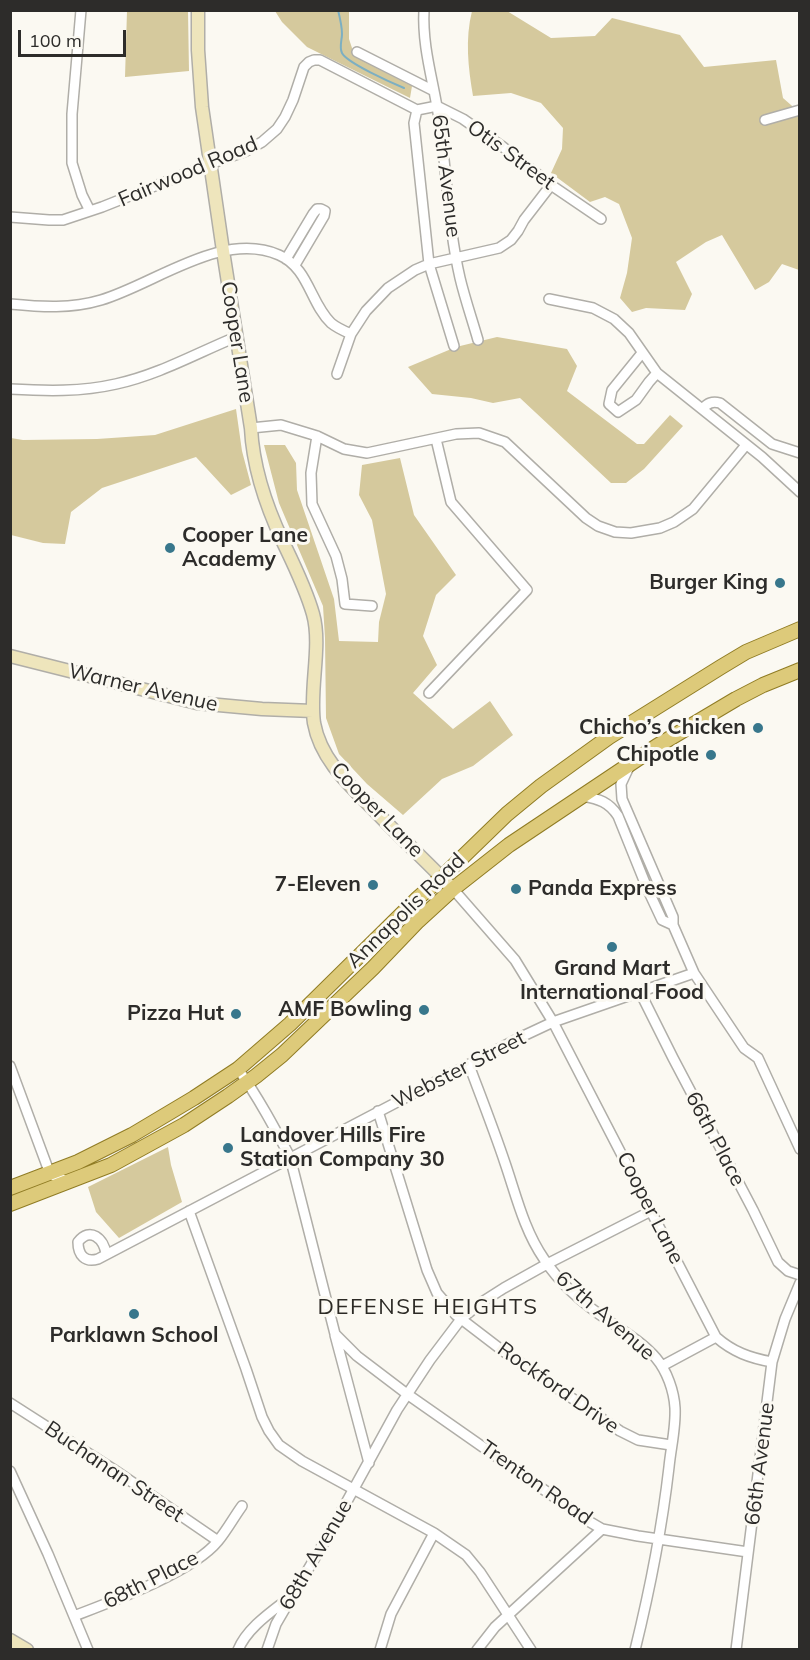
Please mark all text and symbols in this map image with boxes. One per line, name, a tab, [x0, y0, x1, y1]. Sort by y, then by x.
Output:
scale bar	[21, 18, 129, 56]
text: 100 m	[29, 29, 82, 52]
street label: 65th Avenue	[426, 113, 466, 239]
street label: Otis Street	[462, 115, 560, 195]
street label: Fairwood Road	[115, 131, 261, 213]
street label: Cooper Lane	[215, 280, 259, 404]
place label: Cooper Lane Academy	[182, 523, 308, 573]
marker: Cooper Lane Academy	[163, 541, 177, 555]
place label: Burger King	[649, 570, 768, 596]
marker: Burger King	[773, 576, 787, 590]
street label: Warner Avenue	[66, 659, 220, 717]
place label: Chicho’s Chicken	[579, 715, 746, 741]
marker: Chicho’s Chicken	[751, 721, 765, 735]
place label: Chipotle	[616, 742, 699, 768]
marker: Chipotle	[704, 748, 718, 762]
street label: Cooper Lane	[325, 757, 429, 863]
street label: Annapolis Road	[342, 848, 470, 974]
place label: 7-Eleven	[275, 872, 361, 898]
place label: Panda Express	[528, 876, 677, 902]
marker: 7-Eleven	[366, 878, 380, 892]
marker: Panda Express	[509, 882, 523, 896]
marker: Grand Mart International Food	[605, 940, 619, 954]
place label: Grand Mart International Food	[520, 956, 704, 1006]
place label: AMF Bowling	[278, 997, 412, 1023]
place label: Pizza Hut	[127, 1001, 224, 1027]
marker: AMF Bowling	[417, 1003, 431, 1017]
marker: Pizza Hut	[229, 1007, 243, 1021]
street label: Webster Street	[388, 1026, 530, 1114]
street label: 66th Place	[680, 1088, 750, 1190]
place label: Landover Hills Fire Station Company 30	[240, 1123, 445, 1173]
marker: Landover Hills Fire Station Company 30	[221, 1141, 235, 1155]
street label: Cooper Lane	[611, 1148, 689, 1268]
street label: 67th Avenue	[550, 1266, 660, 1366]
district label: DEFENSE HEIGHTS	[318, 1294, 538, 1320]
marker: Parklawn School	[127, 1307, 141, 1321]
place label: Parklawn School	[50, 1323, 218, 1349]
street label: Rockford Drive	[492, 1337, 624, 1439]
street label: 66th Avenue	[740, 1401, 780, 1527]
street label: Buchanan Street	[40, 1416, 188, 1528]
street label: Trenton Road	[475, 1435, 597, 1531]
street label: 68th Avenue	[274, 1495, 358, 1615]
street label: 68th Place	[99, 1545, 203, 1615]

